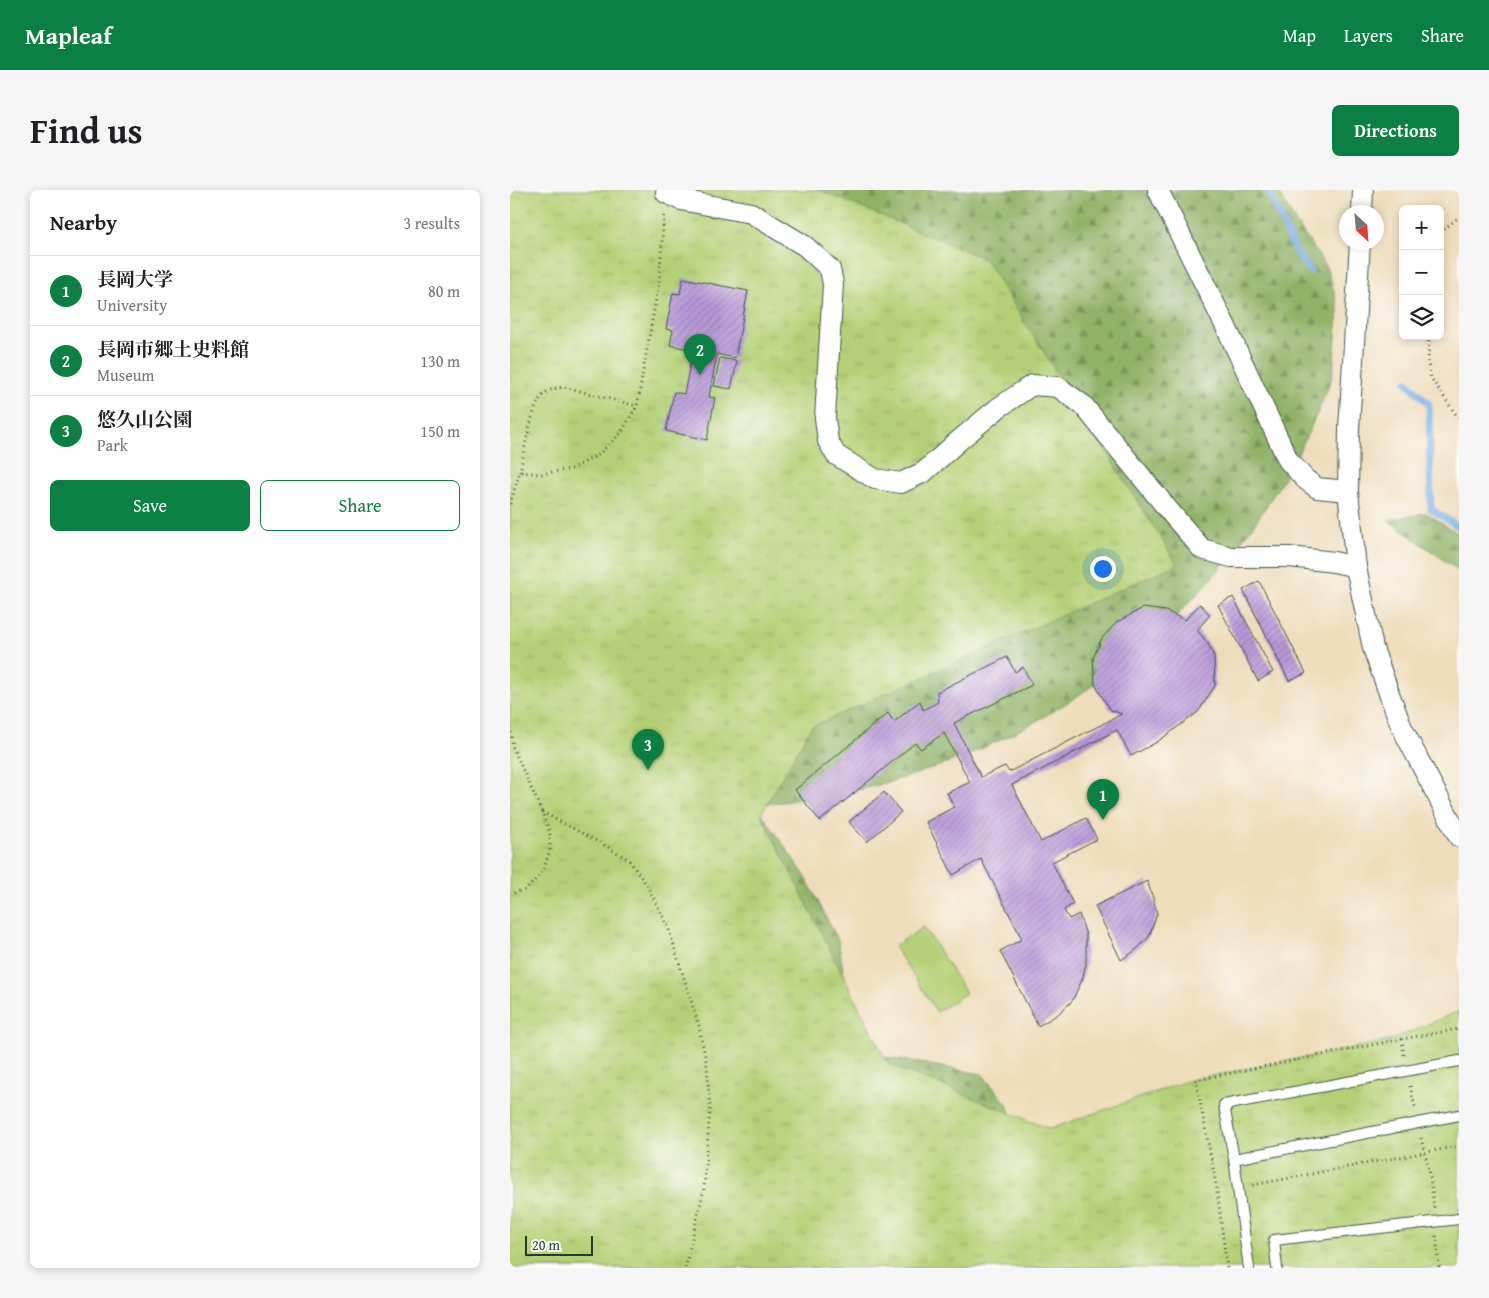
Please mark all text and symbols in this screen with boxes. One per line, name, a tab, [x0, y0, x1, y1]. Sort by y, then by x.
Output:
text: Mapleaf	[25, 18, 112, 53]
text: Map	[1283, 22, 1316, 49]
text: Layers	[1344, 22, 1393, 49]
text: Share	[1421, 22, 1464, 49]
text: Find us	[30, 105, 143, 156]
button: Directions	[1332, 105, 1459, 156]
north arrow	[1339, 205, 1384, 250]
map controls	[1399, 205, 1444, 340]
button: +	[1399, 205, 1444, 250]
text: Nearby	[50, 207, 117, 238]
text: 3 results	[403, 211, 460, 235]
button: −	[1399, 250, 1444, 295]
text: 長岡大学	[97, 265, 173, 293]
text: 1	[62, 279, 70, 303]
text: 80 m	[428, 279, 460, 303]
text: University	[97, 293, 167, 317]
button: layers	[1399, 295, 1444, 340]
pin: 2	[684, 334, 716, 375]
text: 長岡市郷土史料館	[97, 335, 249, 363]
text: 2	[62, 349, 70, 373]
text: 130 m	[420, 349, 460, 373]
text: Museum	[97, 363, 154, 387]
text: 悠久山公園	[97, 405, 192, 433]
text: 3	[62, 419, 70, 443]
text: 150 m	[420, 419, 460, 443]
text: Park	[97, 433, 128, 457]
button: Save	[50, 480, 250, 531]
button: Share	[260, 480, 460, 531]
your location	[1090, 556, 1116, 582]
pin: 3	[632, 729, 664, 770]
pin: 1	[1087, 779, 1119, 820]
scale bar	[525, 1233, 592, 1256]
text: 20 m	[532, 1235, 560, 1255]

